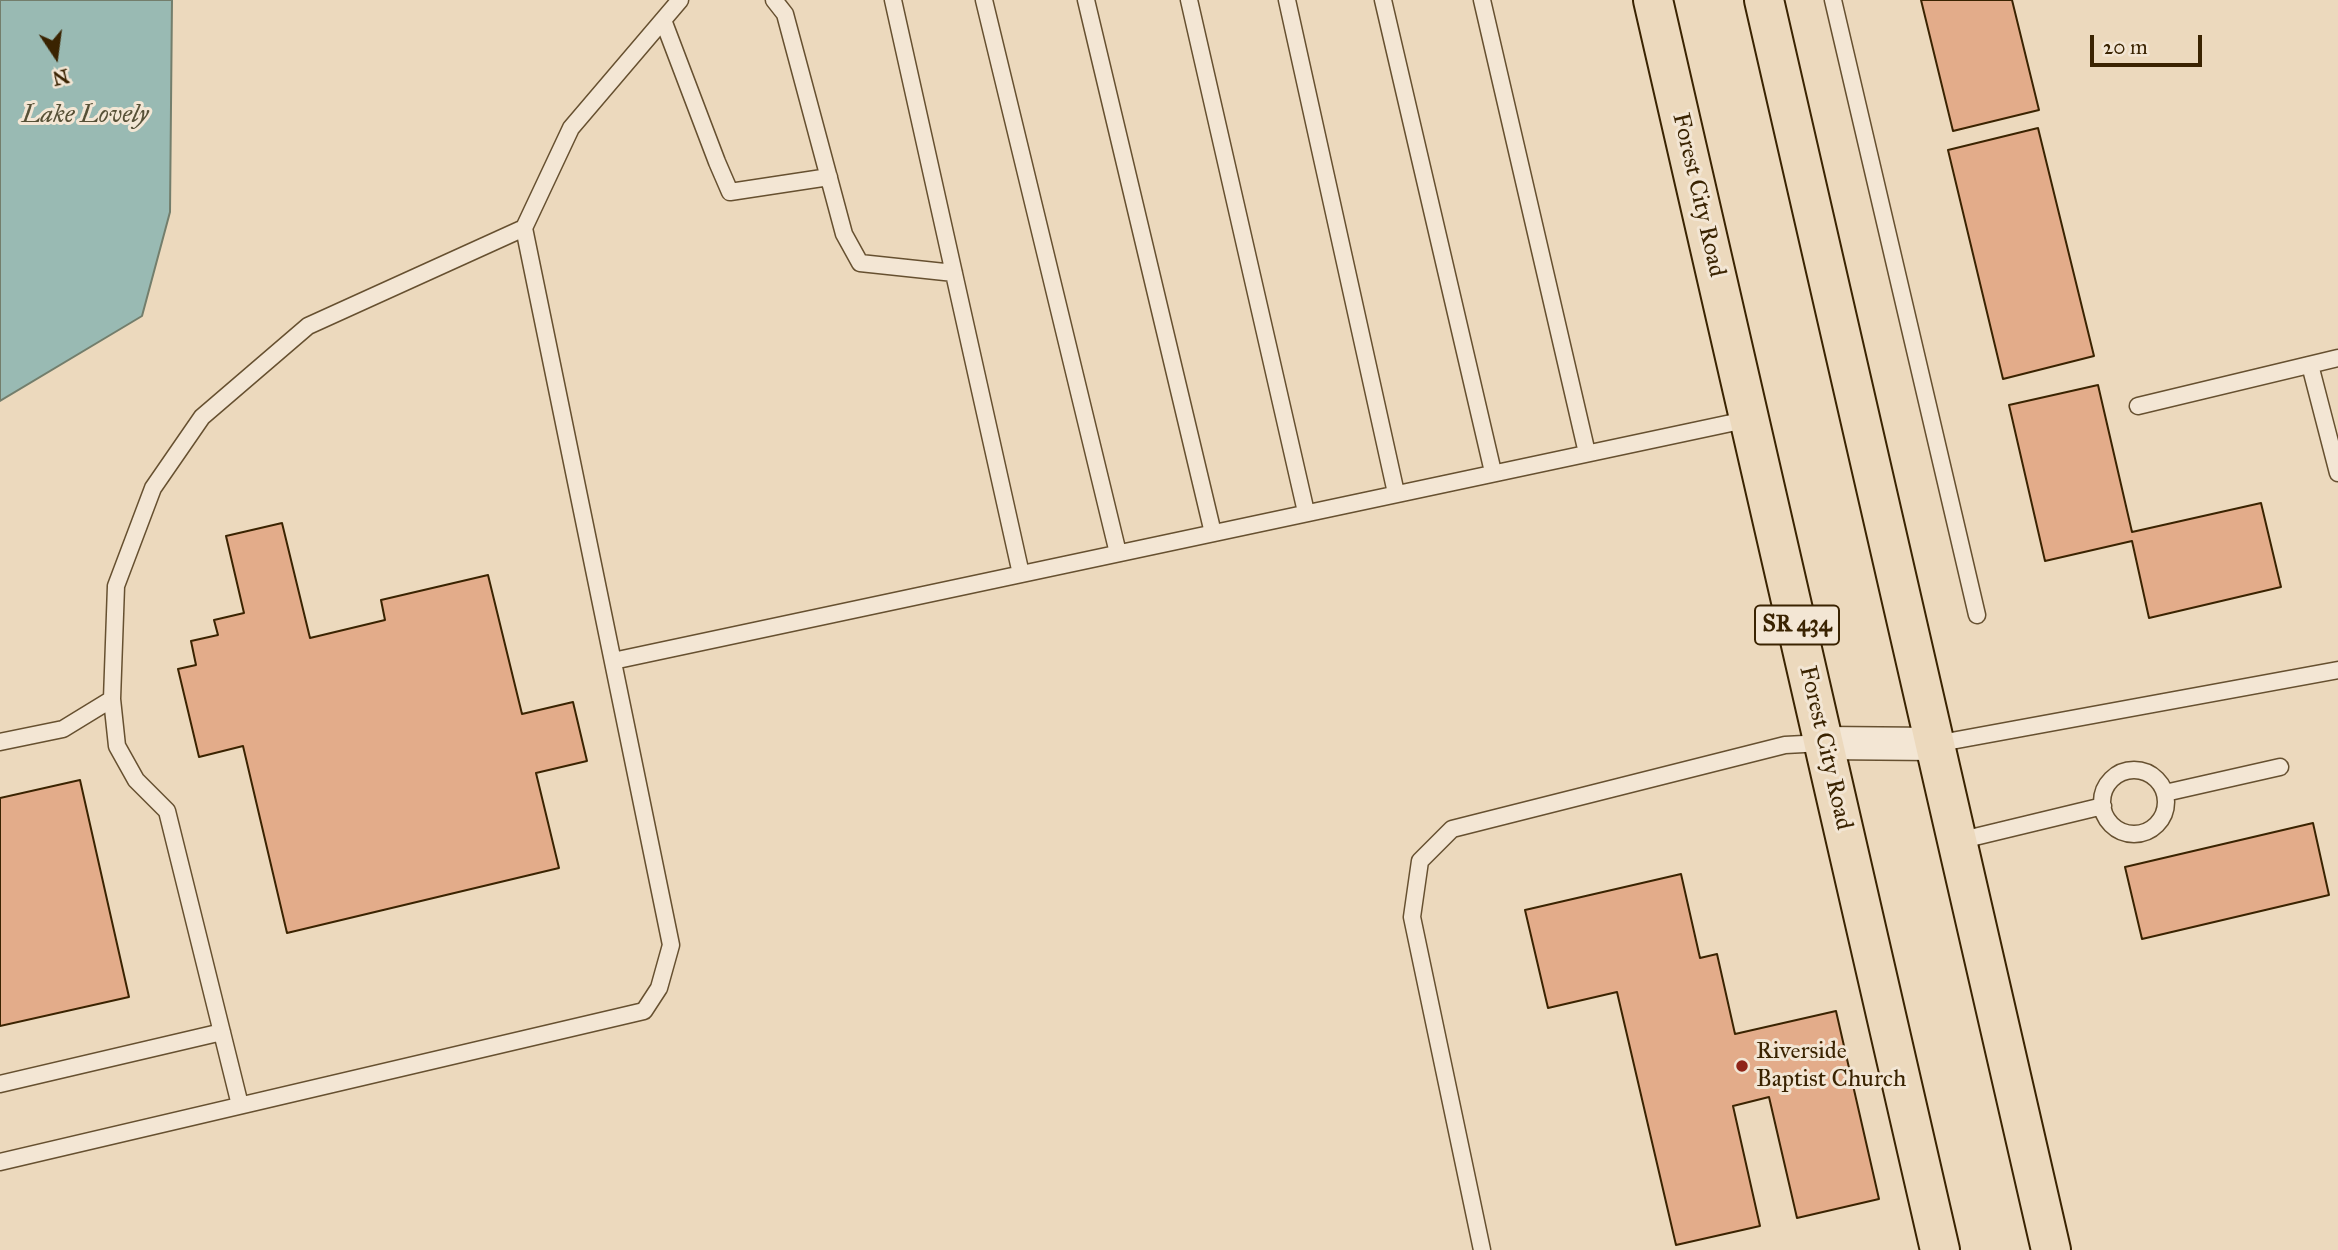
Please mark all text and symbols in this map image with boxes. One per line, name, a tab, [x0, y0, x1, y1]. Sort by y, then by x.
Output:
north arrow	[21, 21, 91, 91]
scale bar	[2093, 21, 2205, 65]
text: 20 m	[2103, 34, 2148, 60]
text: N	[50, 64, 71, 90]
water label: Lake Lovely	[22, 100, 148, 132]
street label: Forest City Road	[1665, 110, 1731, 280]
road number: SR 434	[1755, 606, 1839, 645]
street label: Forest City Road	[1792, 663, 1858, 833]
place label: Riverside Baptist Church	[1756, 1038, 1906, 1094]
marker: Riverside Baptist Church	[1734, 1058, 1750, 1074]

